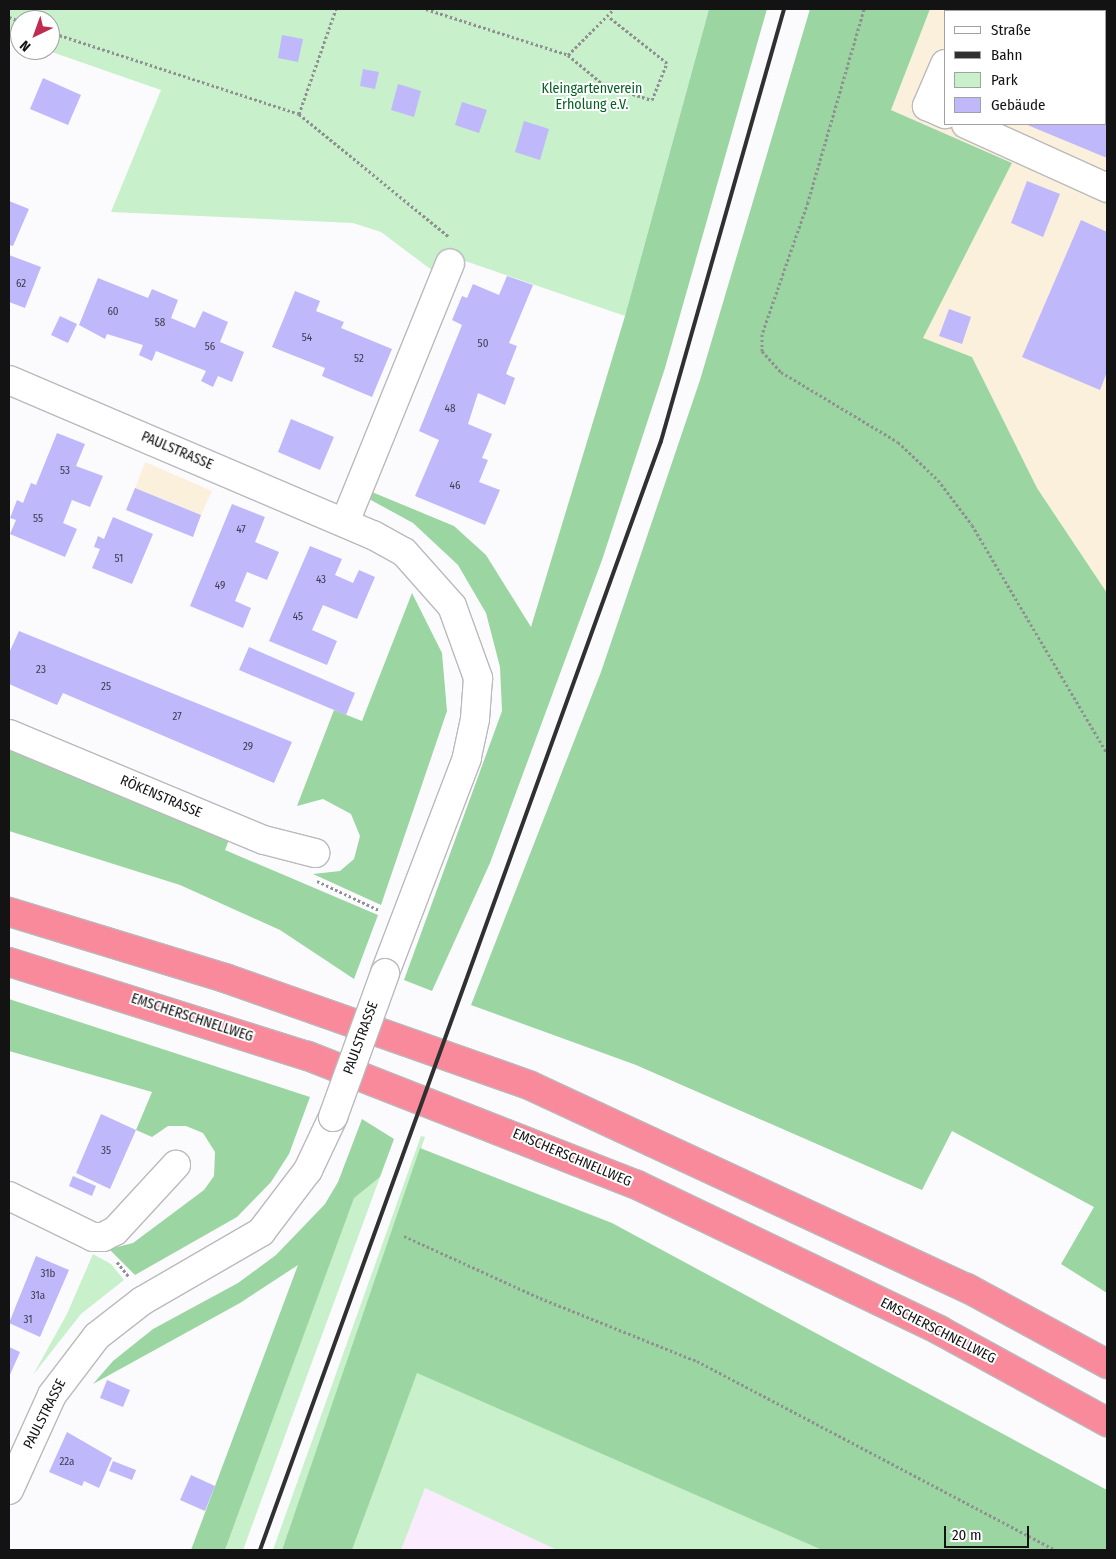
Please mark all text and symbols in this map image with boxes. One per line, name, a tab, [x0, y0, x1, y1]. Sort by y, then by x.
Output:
north arrow	[10, 10, 60, 60]
legend	[944, 10, 1106, 125]
text: Straße	[991, 21, 1031, 39]
text: N	[16, 37, 34, 55]
text: Bahn	[991, 46, 1022, 64]
text: Park	[991, 71, 1018, 89]
park label: Kleingartenverein Erholung e.V.	[542, 81, 642, 114]
text: Gebäude	[991, 96, 1046, 114]
house number: 62	[16, 277, 26, 291]
house number: 60	[107, 305, 119, 319]
house number: 58	[155, 316, 165, 330]
house number: 54	[302, 331, 312, 345]
house number: 50	[478, 337, 488, 351]
house number: 56	[205, 340, 215, 354]
house number: 52	[354, 352, 364, 366]
house number: 48	[445, 402, 455, 416]
street label: PAULSTRASSE	[139, 428, 215, 474]
house number: 53	[60, 464, 70, 478]
house number: 46	[450, 479, 460, 493]
house number: 55	[33, 512, 43, 526]
house number: 47	[236, 523, 246, 537]
house number: 51	[115, 552, 123, 566]
house number: 43	[316, 573, 326, 587]
house number: 49	[215, 579, 225, 593]
house number: 45	[293, 610, 303, 624]
house number: 23	[36, 663, 46, 677]
house number: 25	[101, 680, 111, 694]
house number: 27	[172, 710, 182, 724]
house number: 29	[243, 740, 253, 754]
street label: RÖKENSTRASSE	[118, 772, 204, 822]
street label: EMSCHERSCHNELLWEG	[129, 990, 255, 1046]
street label: PAULSTRASSE	[340, 999, 382, 1077]
street label: EMSCHERSCHNELLWEG	[510, 1125, 634, 1191]
house number: 35	[101, 1144, 111, 1158]
house number: 31b	[41, 1267, 55, 1281]
house number: 31a	[31, 1289, 45, 1303]
street label: EMSCHERSCHNELLWEG	[877, 1295, 999, 1367]
house number: 31	[24, 1313, 32, 1327]
street label: PAULSTRASSE	[20, 1376, 70, 1452]
house number: 22a	[59, 1455, 75, 1469]
scale bar	[946, 1516, 1031, 1548]
text: 20 m	[952, 1526, 982, 1544]

